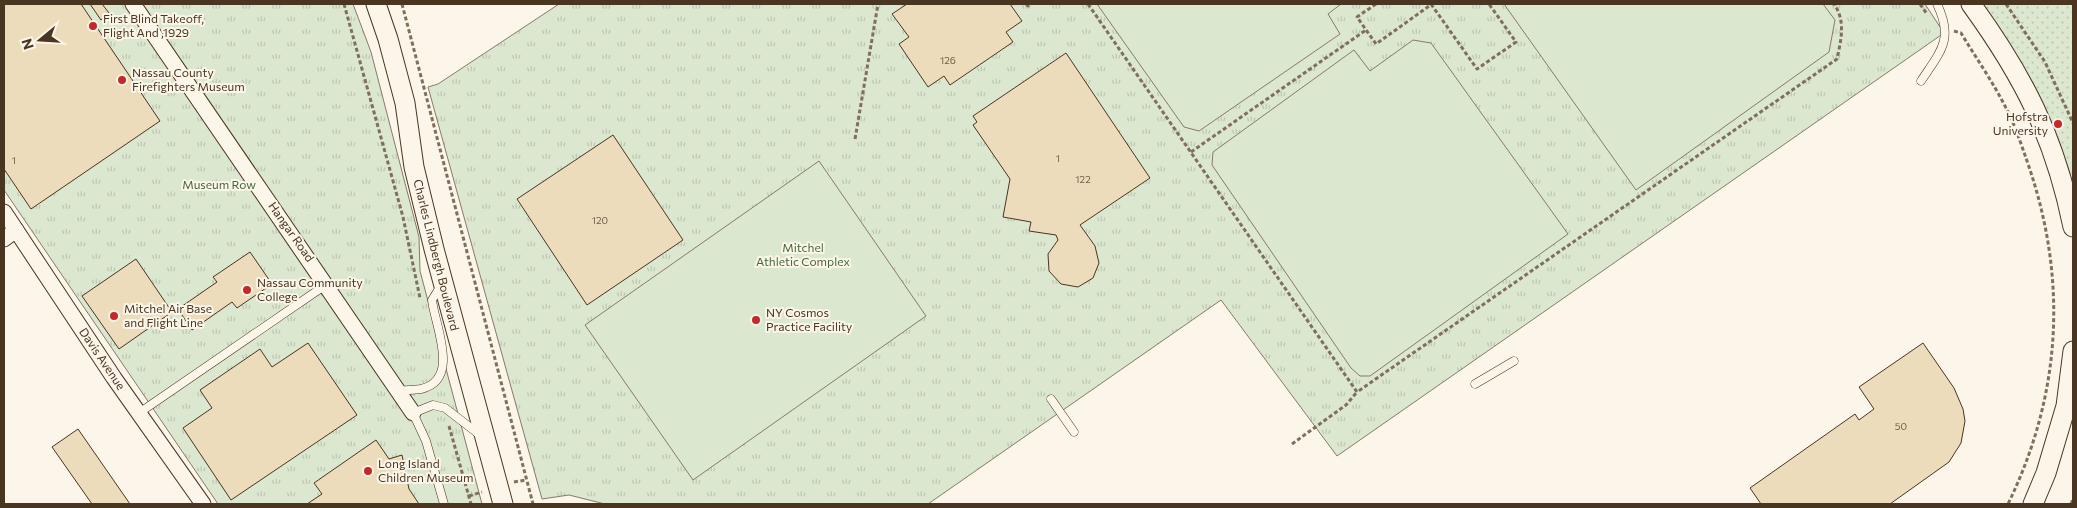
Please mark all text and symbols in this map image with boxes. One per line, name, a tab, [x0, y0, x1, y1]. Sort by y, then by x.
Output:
place label: First Blind Takeoff, Flight And ,1929	[103, 11, 204, 39]
north arrow	[15, 15, 65, 65]
marker: First Blind Takeoff, Flight And ,1929	[87, 20, 99, 32]
text: N	[17, 37, 37, 52]
house number: 126	[940, 54, 956, 66]
place label: Nassau County Firefighters Museum	[132, 65, 245, 93]
marker: Nassau County Firefighters Museum	[116, 74, 128, 86]
place label: Hofstra University	[1993, 109, 2048, 137]
marker: Hofstra University	[2052, 118, 2064, 130]
house number: 1	[1056, 152, 1060, 164]
house number: 1	[12, 154, 16, 166]
house number: 122	[1075, 173, 1091, 185]
park label: Museum Row	[182, 177, 256, 191]
street label: Charles Lindbergh Boulevard	[411, 178, 463, 332]
street label: Hangar Road	[266, 199, 318, 264]
house number: 120	[592, 214, 608, 226]
park label: Mitchel Athletic Complex	[756, 240, 851, 268]
place label: Nassau Community College	[257, 275, 363, 303]
marker: Nassau Community College	[241, 284, 253, 296]
place label: Mitchel Air Base and Flight Line	[124, 301, 212, 329]
place label: NY Cosmos Practice Facility	[766, 305, 852, 333]
marker: Mitchel Air Base and Flight Line	[108, 310, 120, 322]
marker: NY Cosmos Practice Facility	[750, 314, 762, 326]
street label: Davis Avenue	[77, 325, 129, 392]
house number: 50	[1895, 420, 1907, 432]
place label: Long Island Children Museum	[378, 456, 473, 484]
marker: Long Island Children Museum	[362, 465, 374, 477]

